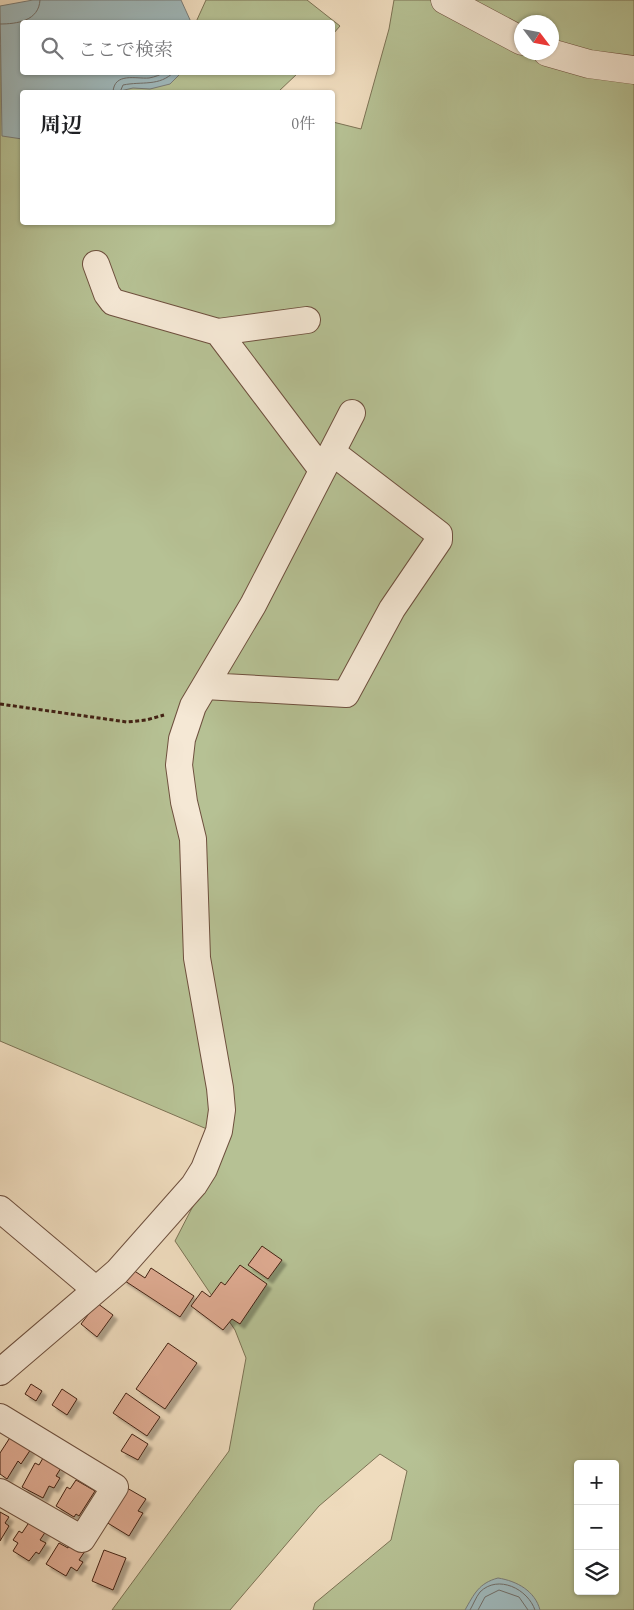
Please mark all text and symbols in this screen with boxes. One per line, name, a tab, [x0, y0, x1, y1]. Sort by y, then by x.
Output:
north arrow	[514, 15, 559, 60]
search box	[20, 20, 335, 75]
icon: search	[38, 34, 66, 62]
text: ここで検索	[78, 37, 173, 62]
text: 周辺	[40, 111, 82, 138]
text: 0件	[291, 113, 315, 134]
map controls	[574, 1460, 619, 1595]
button: +	[574, 1460, 619, 1505]
button: −	[574, 1505, 619, 1550]
button: layers	[574, 1550, 619, 1595]

